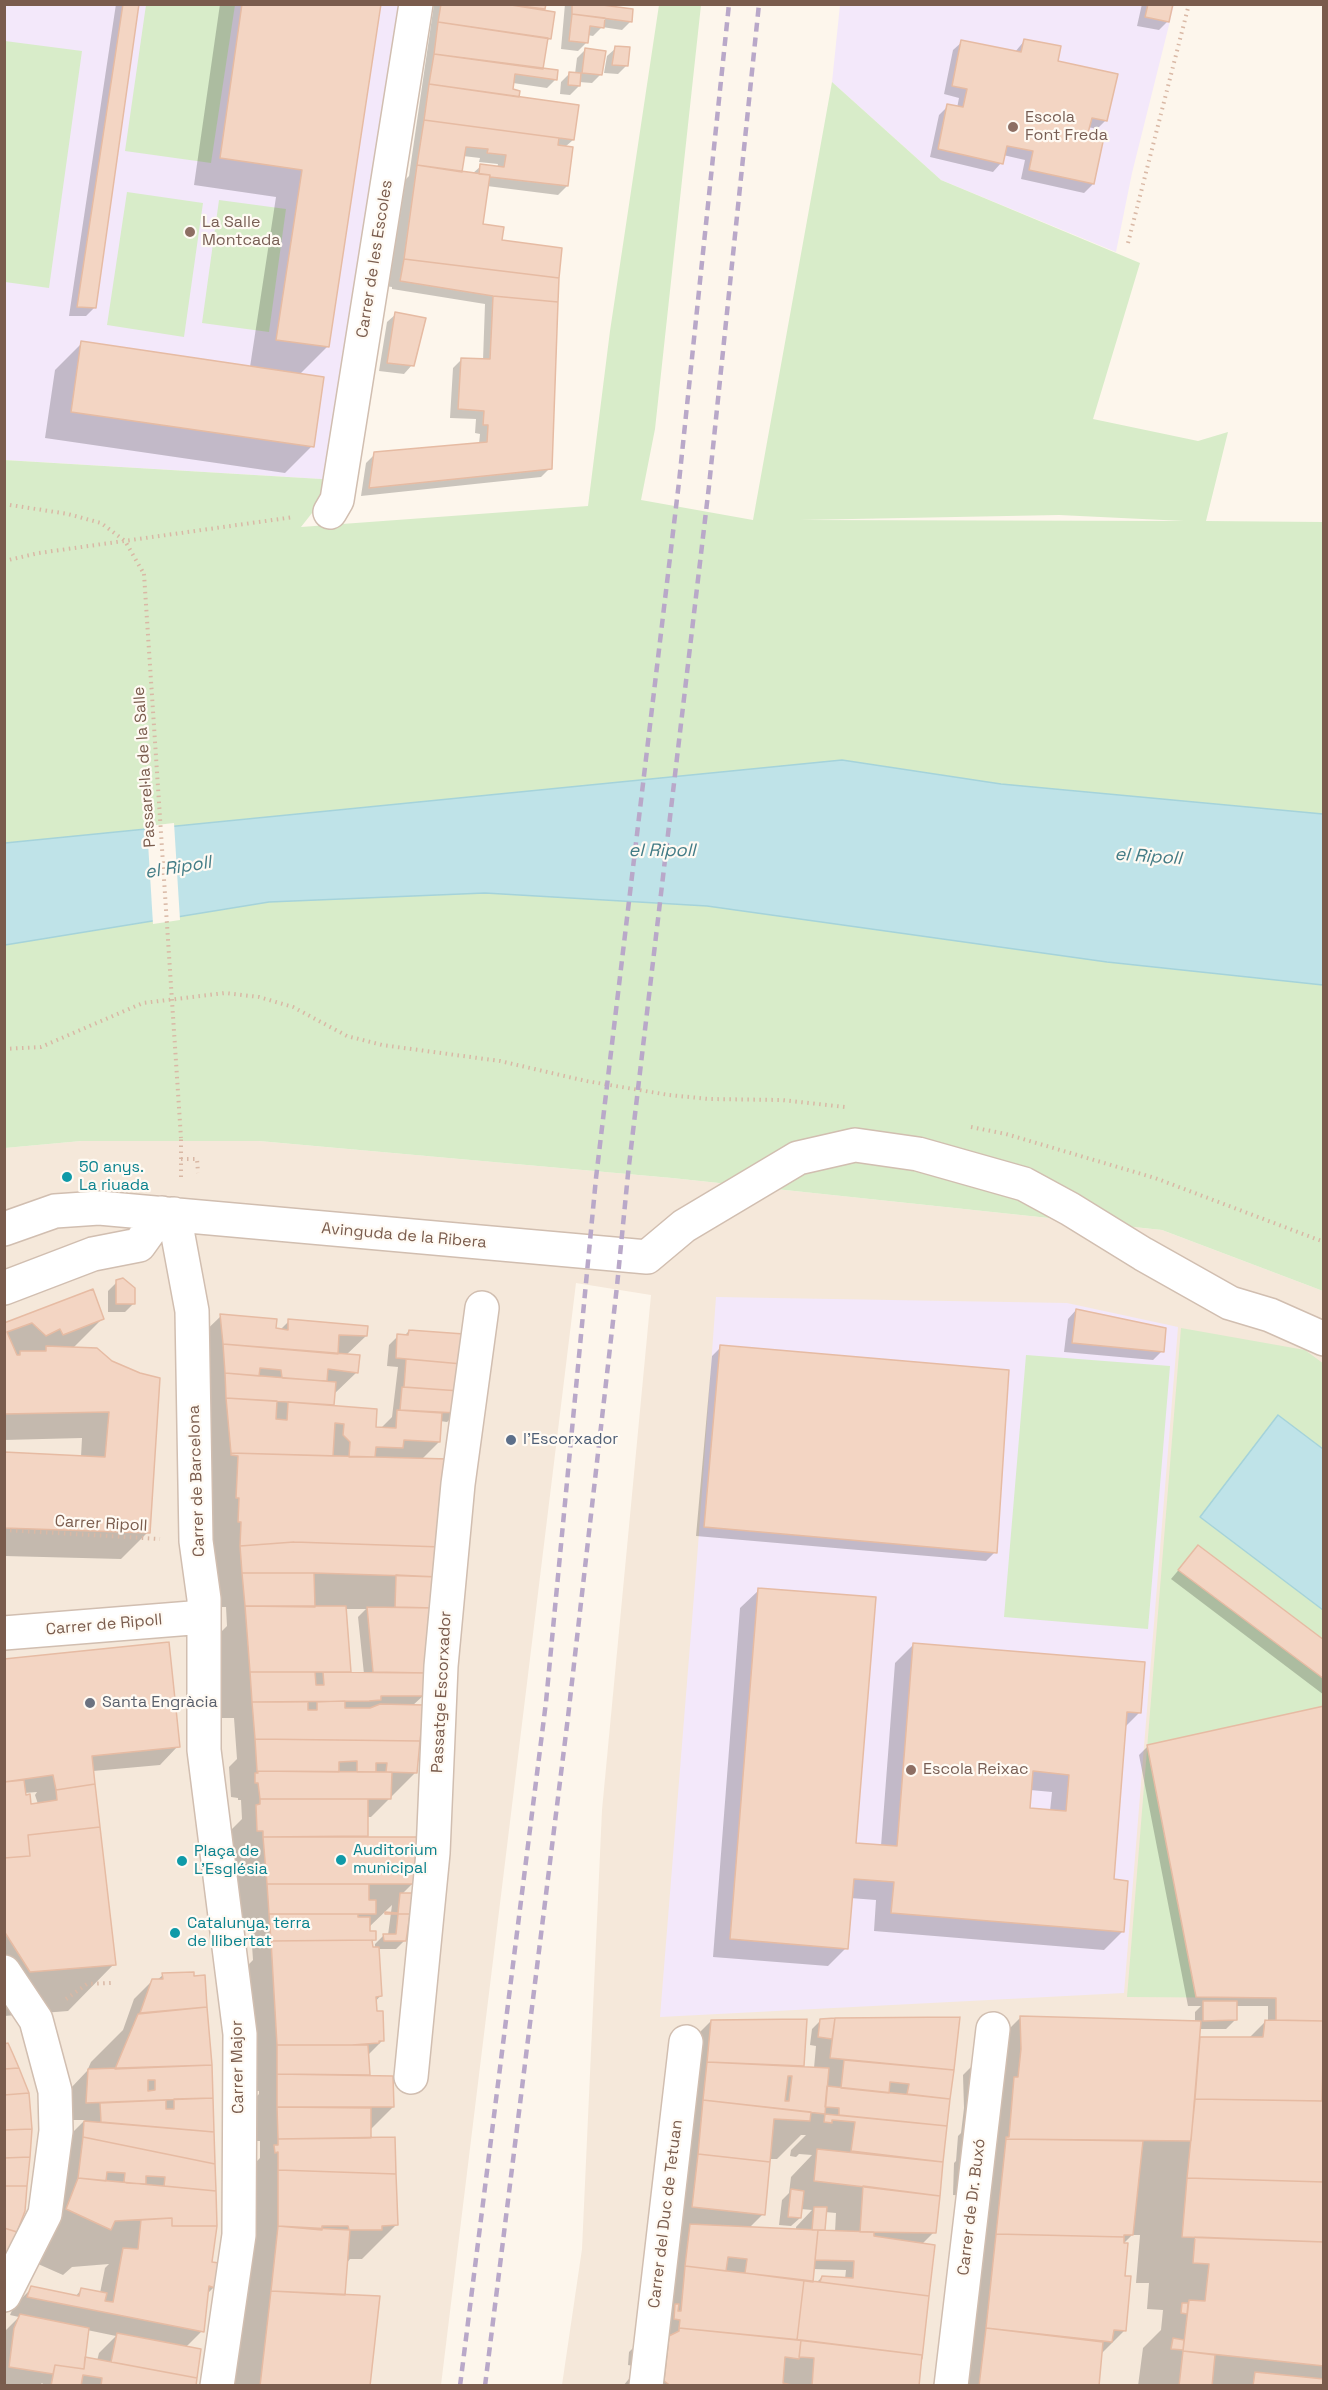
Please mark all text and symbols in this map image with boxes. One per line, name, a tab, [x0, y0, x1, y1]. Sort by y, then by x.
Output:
place label: Escola Font Freda	[1025, 108, 1108, 146]
marker: Escola Font Freda	[1006, 120, 1020, 134]
street label: Carrer de les Escoles	[353, 179, 397, 339]
place label: La Salle Montcada	[202, 213, 280, 251]
marker: La Salle Montcada	[183, 225, 197, 239]
street label: Passarel·la de la Salle	[130, 686, 160, 848]
water label: el Ripoll	[629, 840, 695, 862]
water label: el Ripoll	[1114, 844, 1182, 870]
water label: el Ripoll	[143, 852, 213, 884]
place label: 50 anys. La riuada	[79, 1158, 149, 1196]
marker: 50 anys. La riuada	[60, 1170, 74, 1184]
street label: Avinguda de la Ribera	[321, 1219, 487, 1253]
street label: Carrer de Barcelona	[185, 1405, 209, 1557]
place label: l'Escorxador	[523, 1430, 618, 1450]
marker: l'Escorxador	[504, 1433, 518, 1447]
street label: Carrer Ripoll	[54, 1512, 148, 1536]
street label: Carrer de Ripoll	[45, 1610, 163, 1640]
street label: Passatge Escorxador	[428, 1610, 456, 1774]
place label: Santa Engràcia	[102, 1693, 218, 1713]
marker: Santa Engràcia	[83, 1696, 97, 1710]
place label: Escola Reixac	[923, 1760, 1028, 1780]
marker: Escola Reixac	[904, 1763, 918, 1777]
place label: Auditorium municipal	[353, 1841, 438, 1879]
place label: Plaça de L'Església	[194, 1842, 268, 1880]
marker: Auditorium municipal	[334, 1853, 348, 1867]
marker: Plaça de L'Església	[175, 1854, 189, 1868]
place label: Catalunya, terra de llibertat	[187, 1914, 311, 1952]
marker: Catalunya, terra de llibertat	[168, 1926, 182, 1940]
street label: Carrer Major	[228, 2020, 248, 2114]
street label: Carrer del Duc de Tetuan	[645, 2119, 687, 2309]
street label: Carrer de Dr. Buxó	[954, 2137, 990, 2277]

